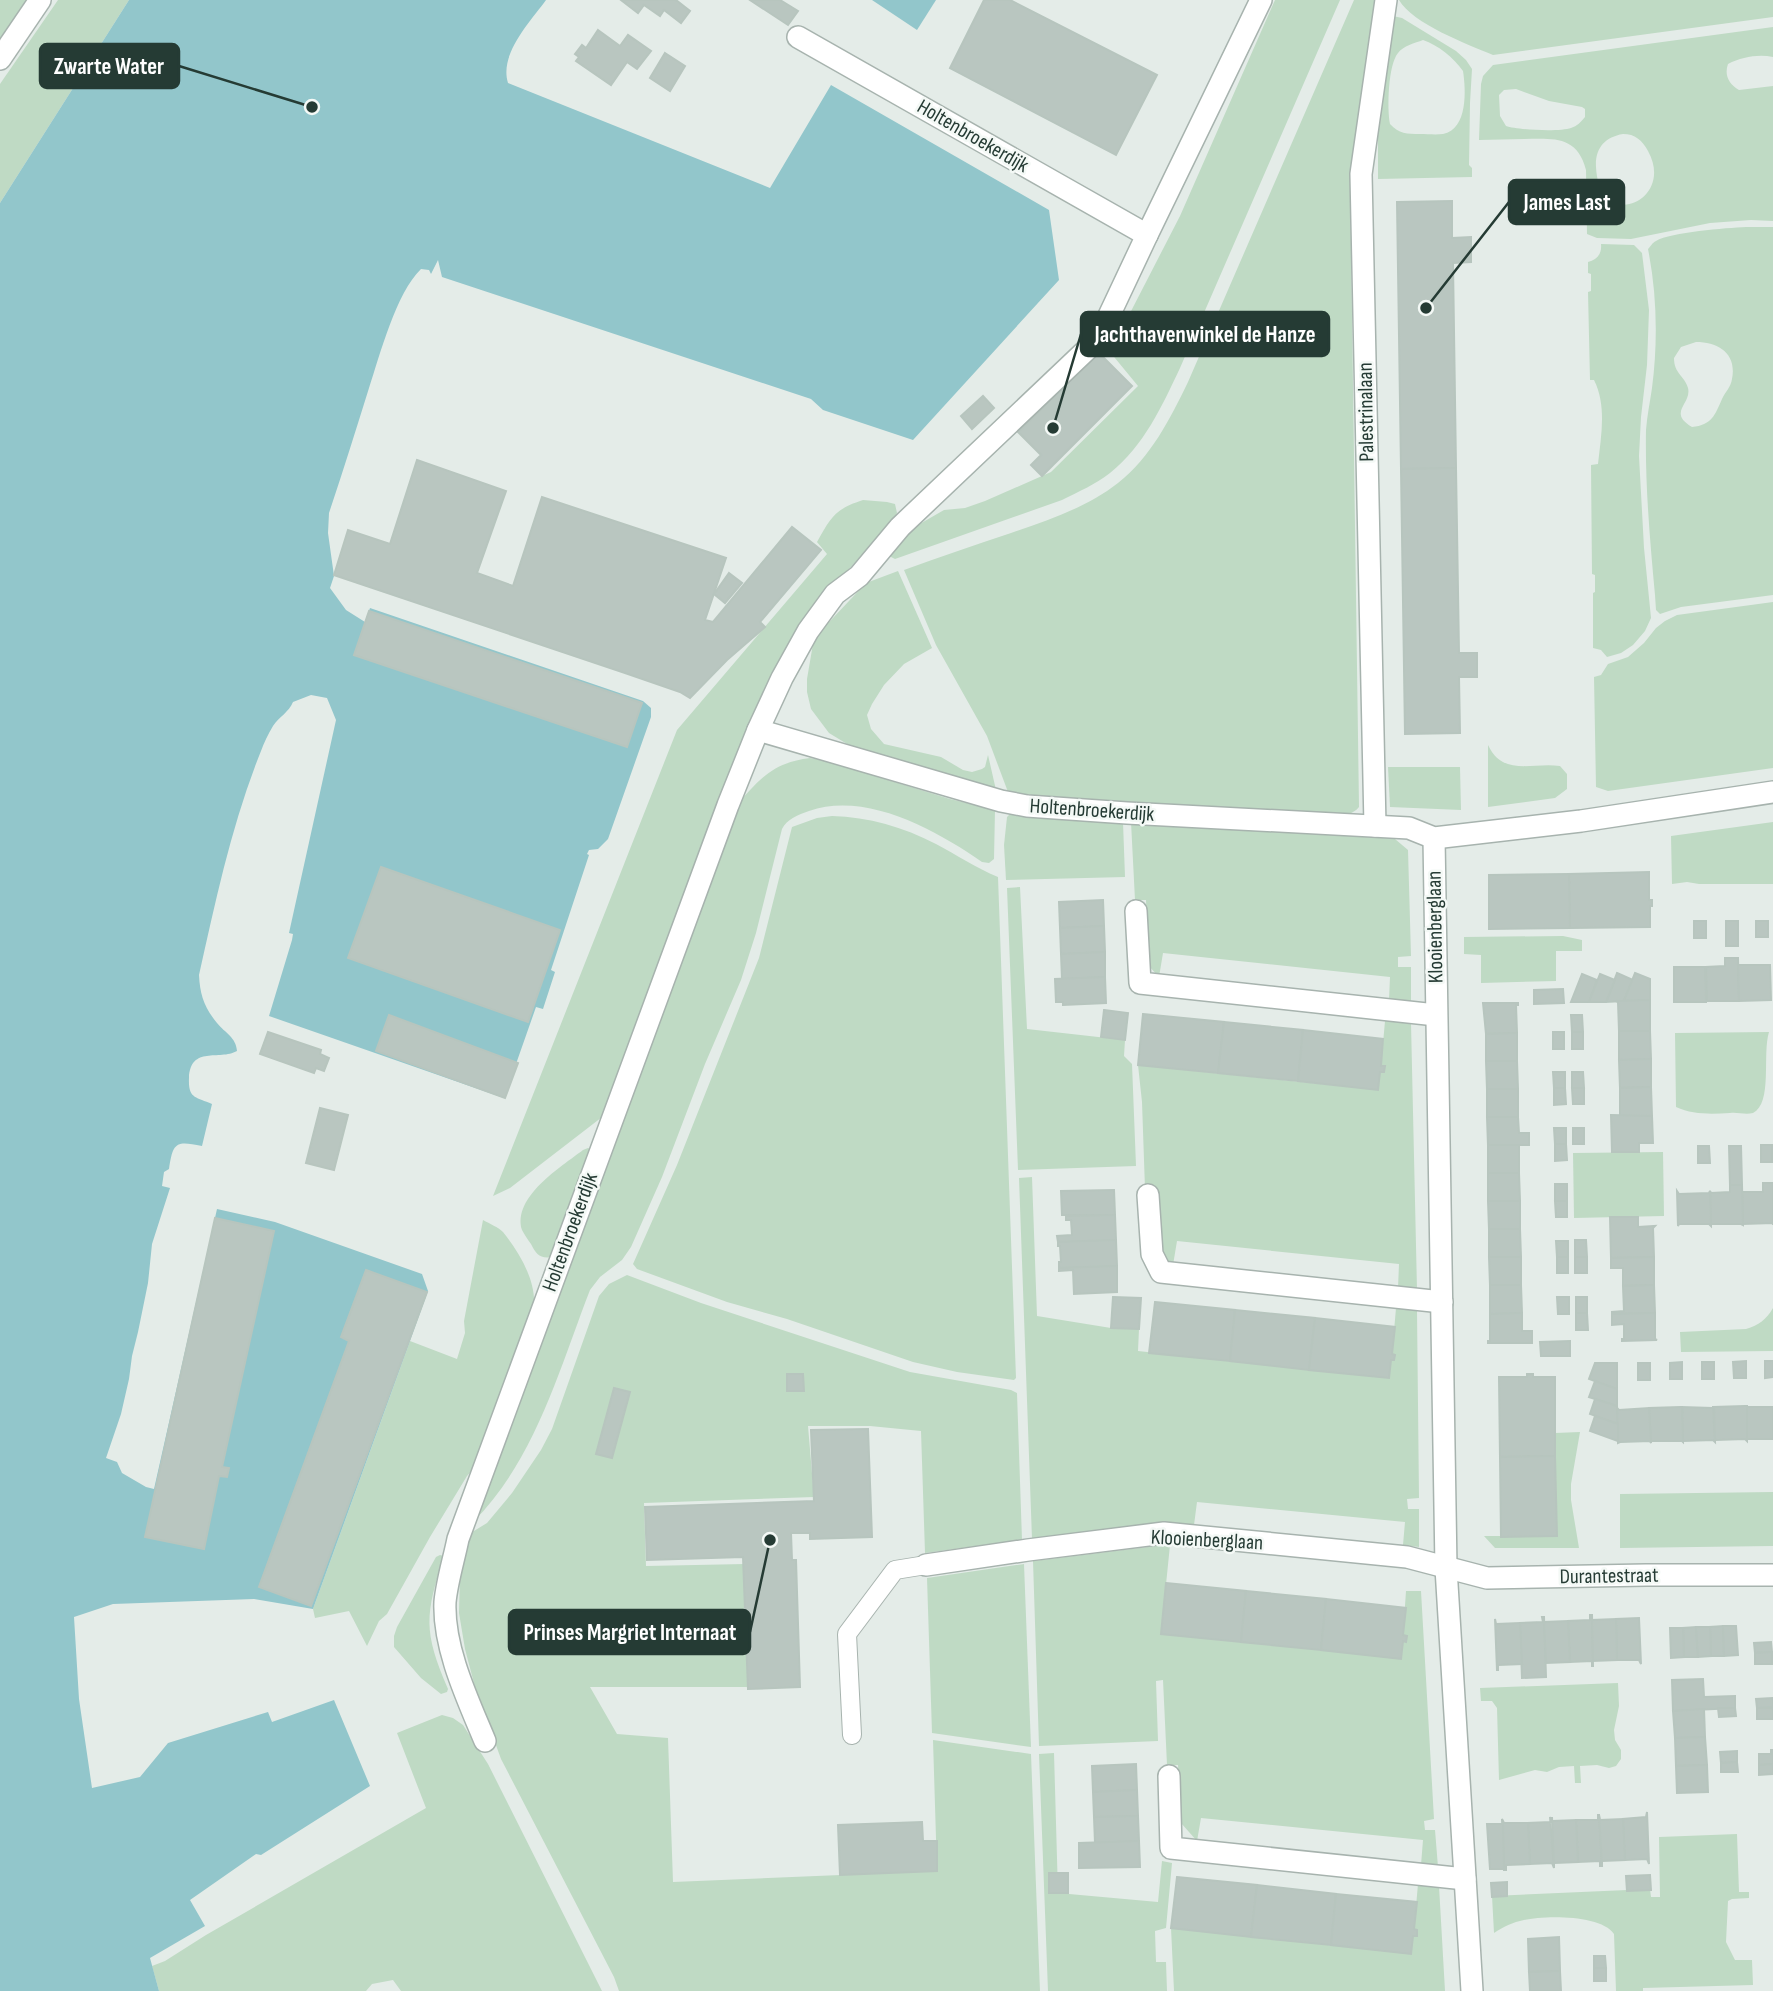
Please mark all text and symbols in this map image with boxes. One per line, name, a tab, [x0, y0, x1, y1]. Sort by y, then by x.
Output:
callout: Zwarte Water	[40, 44, 179, 88]
text: Zwarte Water	[54, 53, 164, 81]
street label: Holtenbroekerdijk	[913, 94, 1033, 178]
callout: James Last	[1509, 180, 1624, 224]
text: James Last	[1522, 189, 1611, 217]
callout: Jachthavenwinkel de Hanze	[1081, 312, 1329, 356]
text: Jachthavenwinkel de Hanze	[1094, 321, 1315, 349]
street label: Palestrinalaan	[1353, 362, 1379, 462]
street label: Holtenbroekerdijk	[1029, 793, 1155, 827]
street label: Klooienberglaan	[1422, 871, 1448, 983]
street label: Holtenbroekerdijk	[537, 1169, 603, 1295]
street label: Klooienberglaan	[1150, 1525, 1264, 1555]
street label: Durantestraat	[1559, 1563, 1659, 1589]
callout: Prinses Margriet Internaat	[509, 1610, 750, 1654]
text: Prinses Margriet Internaat	[524, 1619, 737, 1647]

